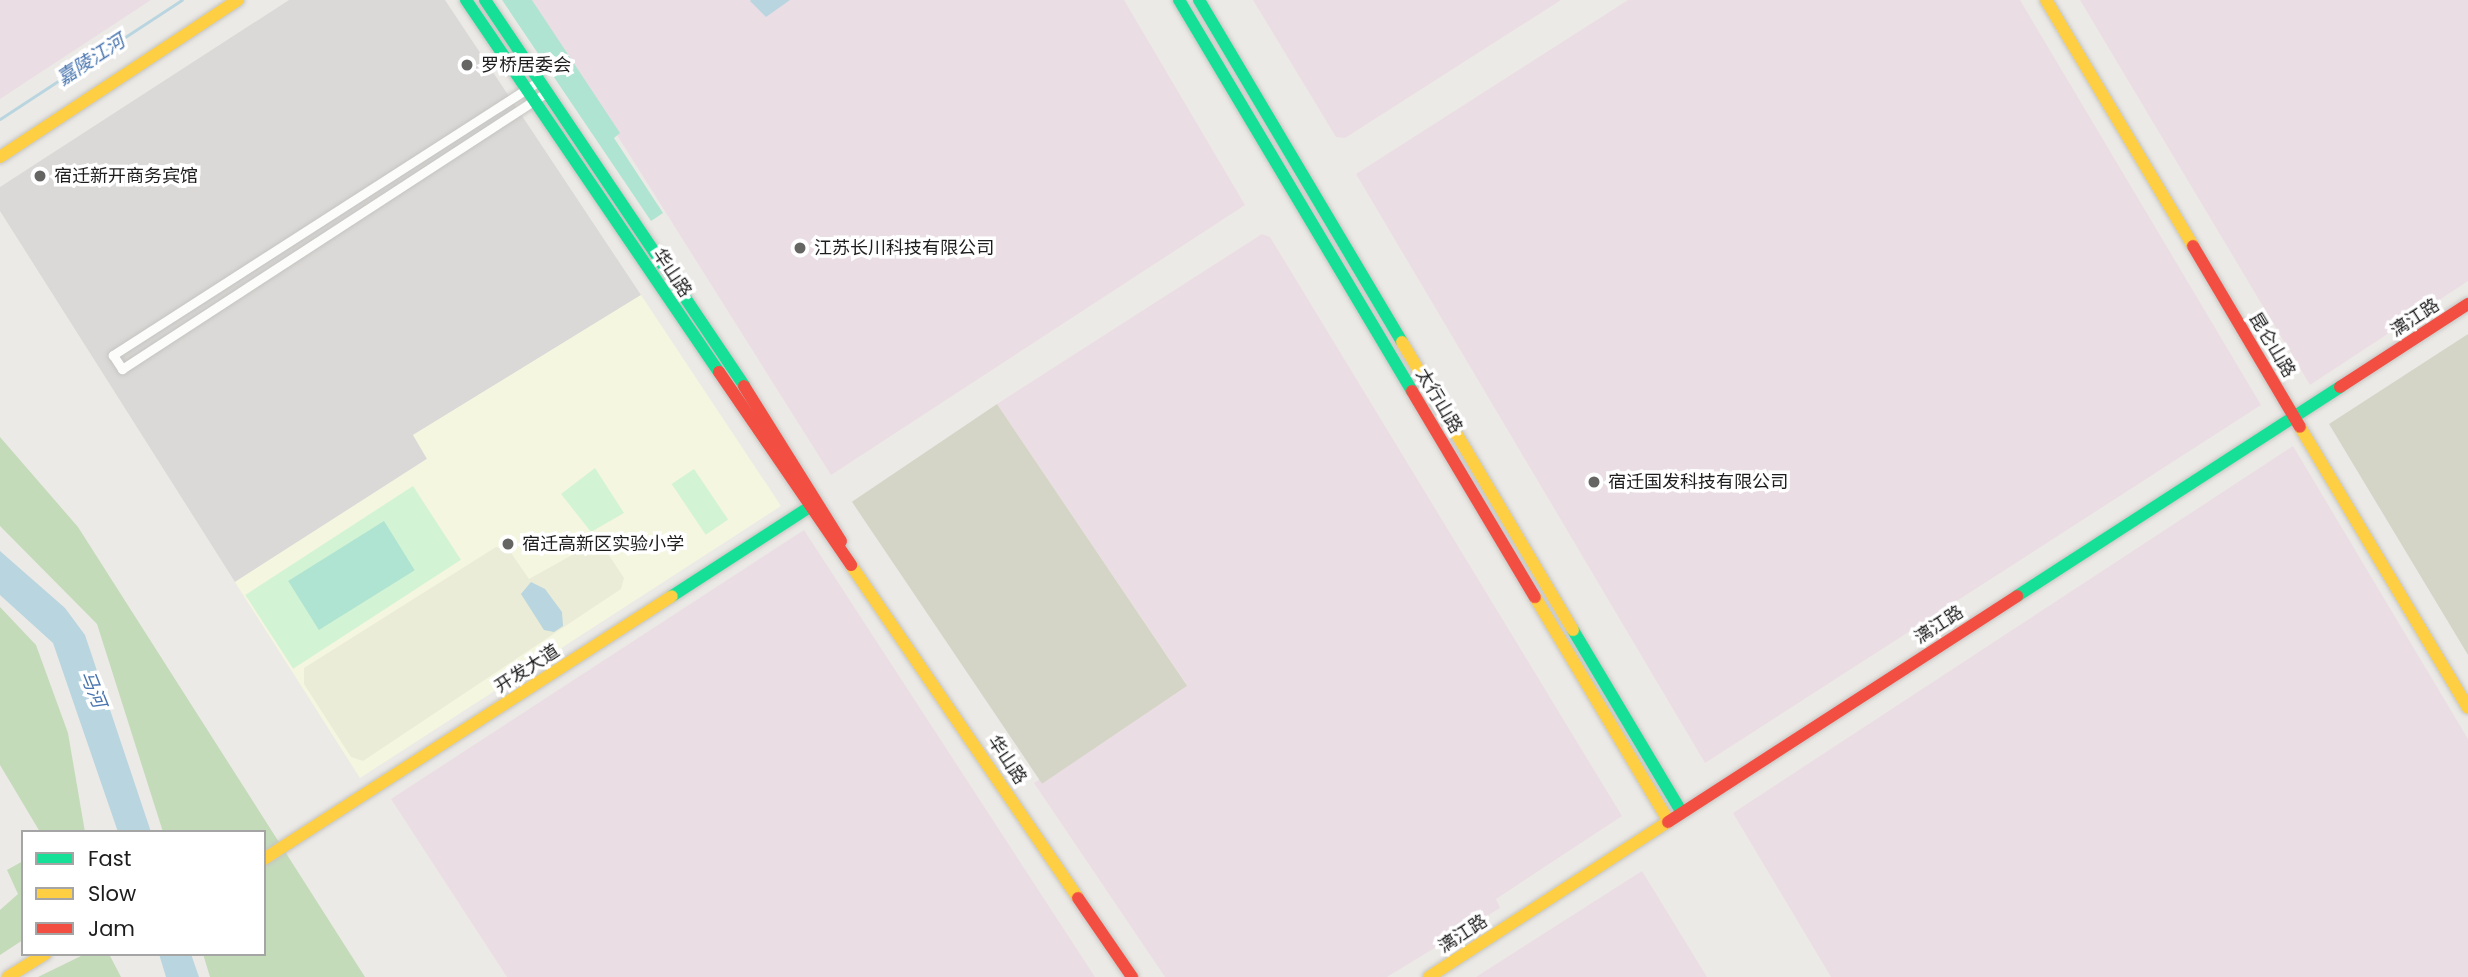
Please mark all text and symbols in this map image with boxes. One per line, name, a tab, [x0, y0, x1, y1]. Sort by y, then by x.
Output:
water label: 嘉陵江河	[53, 30, 129, 90]
place label: 罗桥居委会	[481, 54, 571, 76]
marker: 罗桥居委会	[459, 57, 475, 73]
place label: 宿迁新开商务宾馆	[54, 165, 198, 187]
marker: 宿迁新开商务宾馆	[32, 168, 48, 184]
place label: 江苏长川科技有限公司	[814, 237, 994, 259]
marker: 江苏长川科技有限公司	[792, 240, 808, 256]
street label: 华山路	[648, 245, 696, 301]
street label: 漓江路	[2386, 294, 2444, 342]
street label: 昆仑山路	[2244, 309, 2300, 381]
street label: 太行山路	[1411, 365, 1467, 437]
place label: 宿迁国发科技有限公司	[1608, 471, 1788, 493]
marker: 宿迁国发科技有限公司	[1586, 474, 1602, 490]
place label: 宿迁高新区实验小学	[522, 533, 684, 555]
marker: 宿迁高新区实验小学	[500, 536, 516, 552]
street label: 漓江路	[1910, 601, 1968, 649]
street label: 开发大道	[491, 640, 563, 698]
water label: 马河	[75, 667, 111, 711]
street label: 华山路	[983, 732, 1031, 788]
legend	[21, 830, 266, 956]
text: Fast	[88, 844, 131, 873]
text: Slow	[88, 879, 136, 908]
street label: 漓江路	[1434, 910, 1492, 958]
text: Jam	[88, 914, 135, 943]

